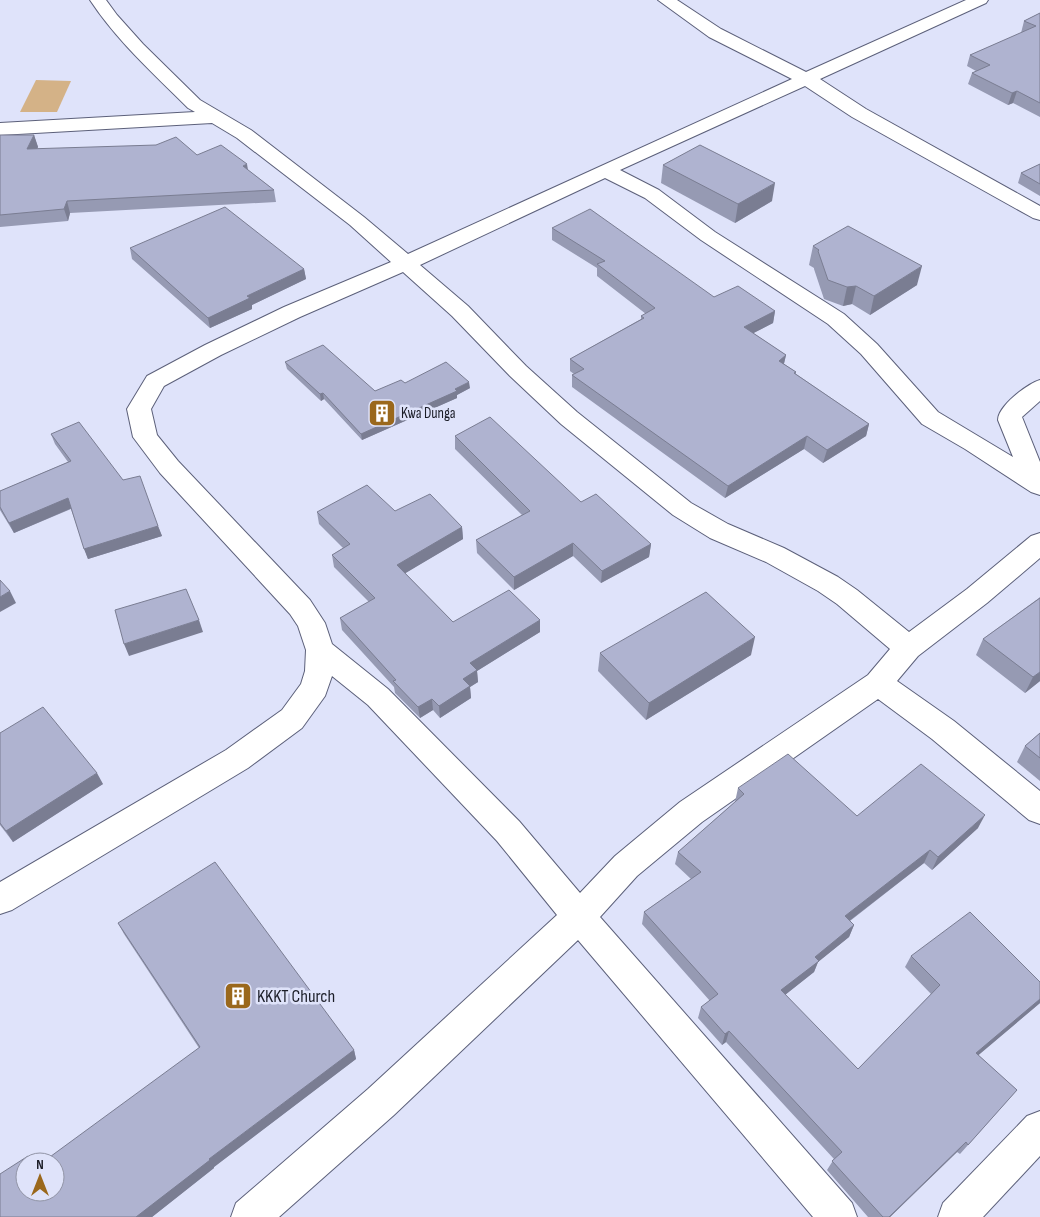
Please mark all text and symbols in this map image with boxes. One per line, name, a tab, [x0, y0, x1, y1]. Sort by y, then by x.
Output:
building icon: Kwa Dunga	[367, 398, 397, 428]
place label: Kwa Dunga	[401, 404, 456, 423]
building icon: KKKT Church	[223, 981, 253, 1011]
place label: KKKT Church	[257, 986, 335, 1007]
north arrow	[15, 1152, 65, 1202]
text: N	[36, 1156, 44, 1173]

